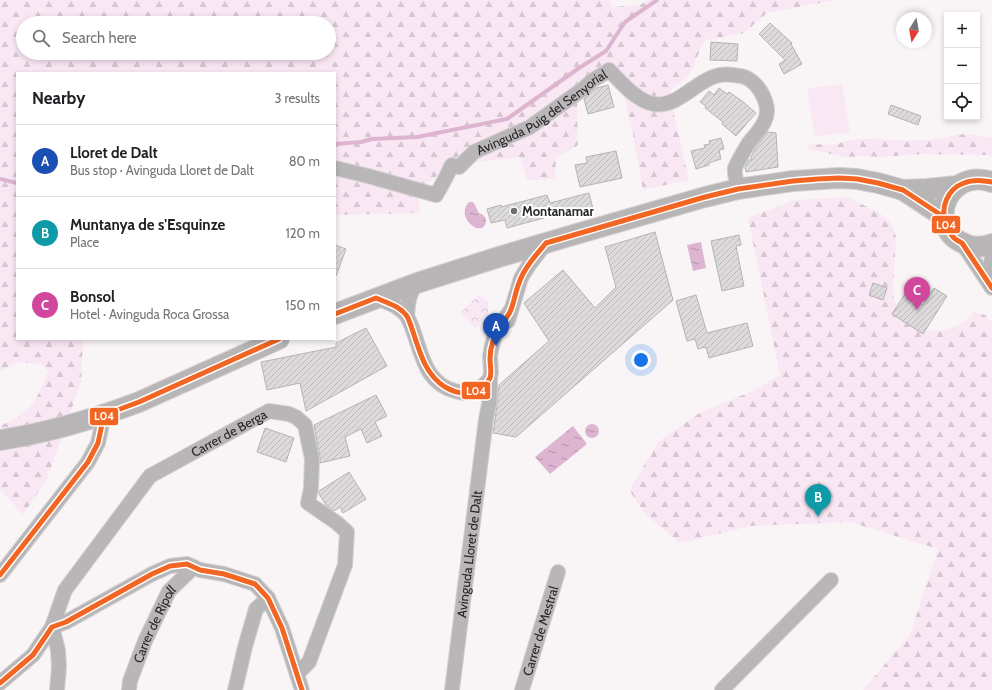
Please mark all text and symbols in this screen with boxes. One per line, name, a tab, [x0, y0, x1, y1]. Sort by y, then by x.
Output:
north arrow	[896, 12, 932, 48]
map controls	[944, 12, 980, 120]
button: +	[944, 12, 980, 48]
search box	[16, 16, 336, 60]
icon: search	[30, 27, 52, 49]
text: Search here	[62, 29, 137, 47]
button: −	[944, 48, 980, 84]
street label: Avinguda Puig del Senyorial	[474, 66, 610, 158]
button: locate	[944, 84, 980, 120]
text: Nearby	[32, 88, 85, 108]
text: 3 results	[274, 90, 320, 106]
text: Lloret de Dalt	[70, 144, 158, 162]
text: A	[41, 153, 49, 169]
text: 80 m	[289, 153, 320, 169]
text: Bus stop · Avinguda Lloret de Dalt	[70, 162, 254, 178]
place label: Montanamar	[522, 203, 595, 219]
marker: Montanamar	[509, 206, 519, 216]
line badge: L04	[931, 215, 961, 234]
text: Muntanya de s'Esquinze	[70, 216, 225, 234]
text: L04	[936, 218, 956, 232]
text: B	[41, 225, 49, 241]
text: 120 m	[286, 225, 320, 241]
text: Place	[70, 234, 99, 250]
pin: C	[904, 277, 930, 310]
text: Bonsol	[70, 288, 115, 306]
text: C	[41, 297, 49, 313]
text: 150 m	[285, 297, 320, 313]
text: Hotel · Avinguda Roca Grossa	[70, 306, 229, 322]
pin: A	[483, 313, 509, 346]
your location	[631, 350, 651, 370]
line badge: L04	[461, 381, 491, 400]
text: L04	[466, 384, 486, 398]
street label: Carrer de Berga	[188, 405, 270, 460]
line badge: L04	[89, 407, 119, 426]
text: L04	[94, 409, 114, 423]
pin: B	[805, 484, 831, 517]
street label: Avinguda Lloret de Dalt	[453, 489, 485, 619]
street label: Carrer de Ripoll	[130, 581, 179, 665]
street label: Carrer de Mestral	[519, 584, 561, 678]

